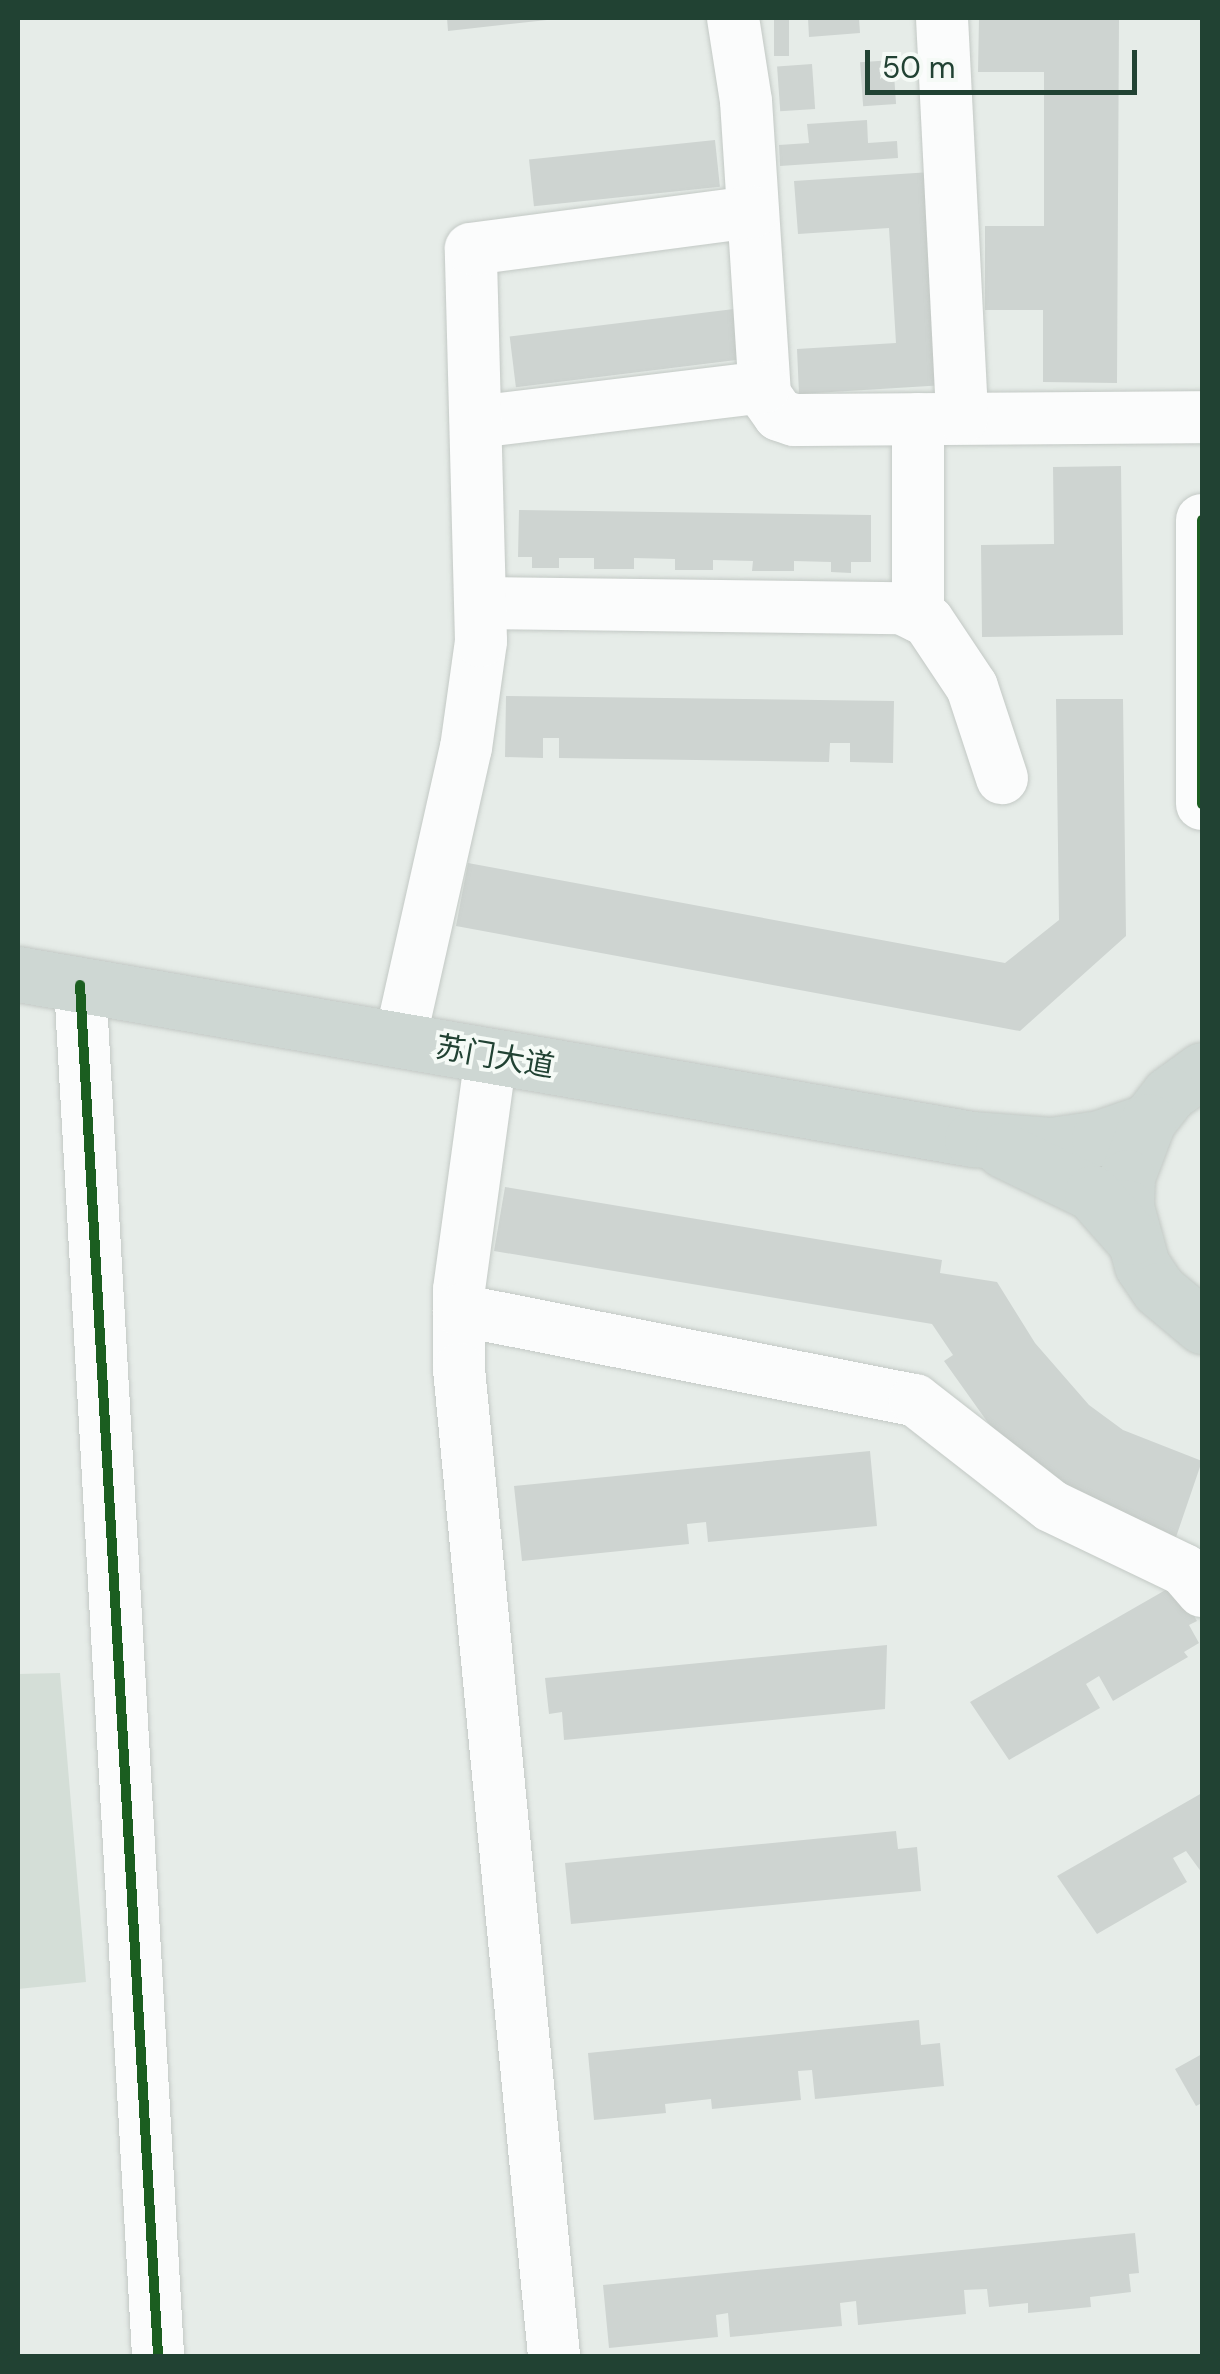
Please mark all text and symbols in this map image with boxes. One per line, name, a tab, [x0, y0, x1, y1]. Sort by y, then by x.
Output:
scale bar	[870, 30, 1142, 92]
text: 50 m	[882, 48, 956, 87]
street label: 苏门大道	[433, 1029, 557, 1085]

